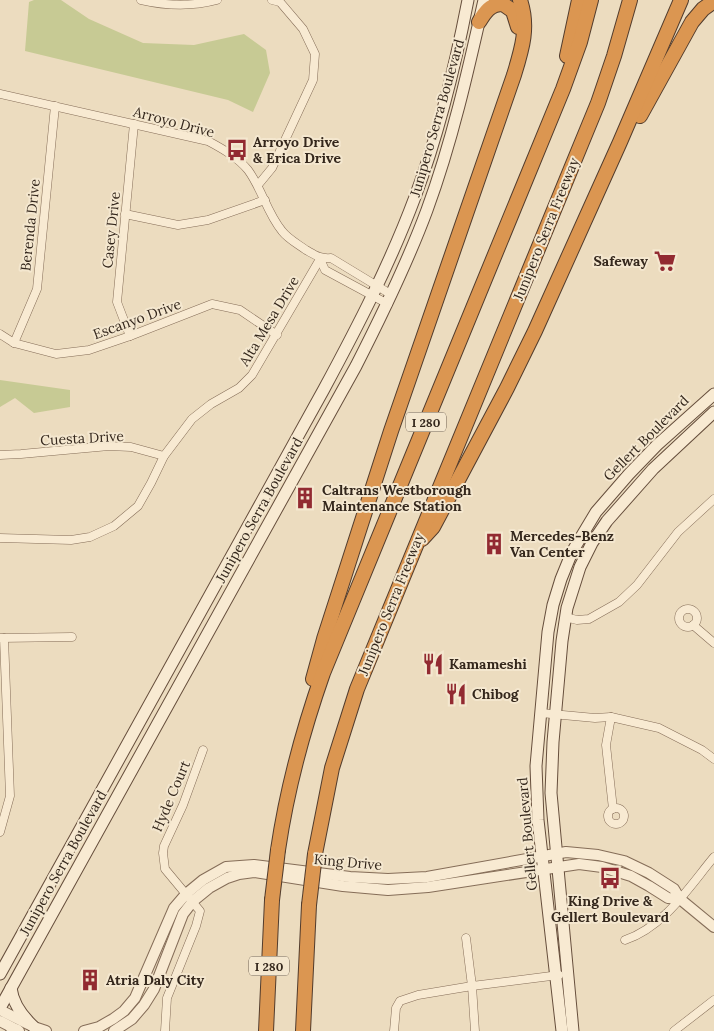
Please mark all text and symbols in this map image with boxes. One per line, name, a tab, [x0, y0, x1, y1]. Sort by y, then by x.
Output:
street label: Junipero Serra Boulevard	[406, 37, 468, 200]
street label: Arroyo Drive	[131, 102, 217, 142]
place label: Arroyo Drive & Erica Drive	[253, 133, 341, 167]
bus stop icon: Arroyo Drive & Erica Drive	[224, 137, 250, 163]
street label: Junipero Serra Freeway	[509, 154, 583, 304]
street label: Berenda Drive	[16, 178, 44, 272]
street label: Casey Drive	[98, 190, 124, 269]
supermarket icon: Safeway	[652, 248, 678, 274]
place label: Safeway	[594, 252, 648, 270]
street label: Alta Mesa Drive	[235, 272, 303, 370]
street label: Escanyo Drive	[91, 295, 184, 343]
street label: Gellert Boulevard	[599, 391, 693, 485]
road number: I 280	[406, 412, 446, 432]
street label: Cuesta Drive	[40, 427, 125, 449]
street label: Junipero Serra Boulevard	[211, 434, 306, 587]
place label: Caltrans Westborough Maintenance Station	[322, 481, 472, 515]
building icon: Caltrans Westborough Maintenance Station	[292, 485, 318, 511]
place label: Mercedes-Benz Van Center	[510, 527, 614, 561]
street label: Junipero Serra Freeway	[354, 529, 428, 679]
building icon: Mercedes-Benz Van Center	[481, 531, 507, 557]
restaurant icon: Kamameshi	[420, 651, 446, 677]
place label: Kamameshi	[449, 655, 527, 673]
restaurant icon: Chibog	[443, 681, 469, 707]
place label: Chibog	[472, 685, 520, 703]
street label: Hyde Court	[148, 757, 194, 834]
street label: Gellert Boulevard	[513, 777, 541, 891]
street label: Junipero Serra Boulevard	[15, 787, 110, 940]
street label: King Drive	[313, 850, 383, 874]
bus stop icon: King Drive & Gellert Boulevard	[597, 865, 623, 891]
place label: King Drive & Gellert Boulevard	[551, 892, 669, 926]
road number: I 280	[249, 956, 289, 976]
building icon: Atria Daly City	[77, 967, 103, 993]
place label: Atria Daly City	[106, 971, 205, 989]

